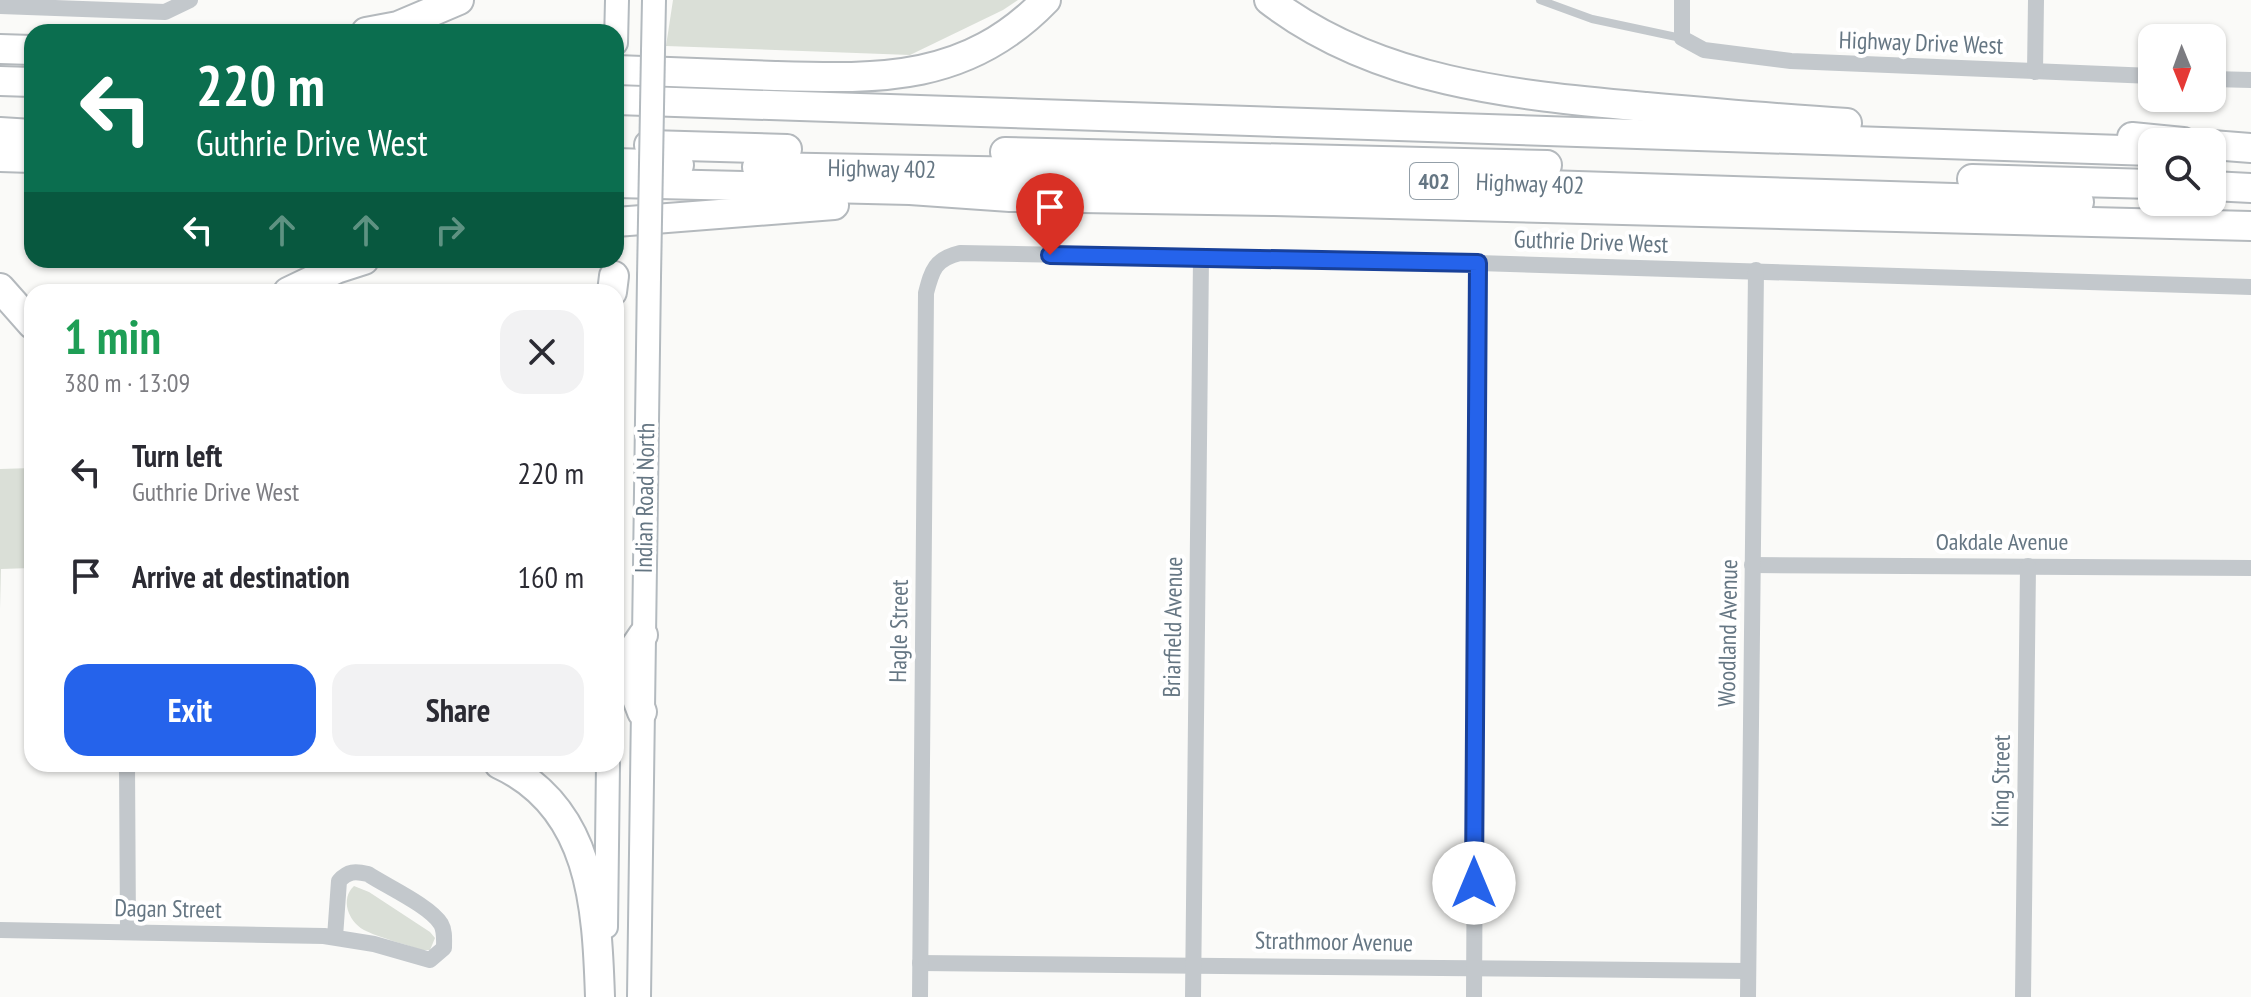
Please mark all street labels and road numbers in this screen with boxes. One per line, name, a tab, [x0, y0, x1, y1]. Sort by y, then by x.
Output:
street label: Highway Drive West	[1838, 24, 2004, 61]
street label: Highway 402	[827, 152, 937, 185]
road number: 402	[1410, 163, 1458, 199]
street label: Highway 402	[1475, 166, 1585, 201]
street label: Guthrie Drive West	[1513, 223, 1669, 260]
street label: Indian Road North	[628, 422, 661, 574]
street label: Oakdale Avenue	[1936, 526, 2068, 557]
street label: Briarfield Avenue	[1156, 556, 1189, 698]
street label: Woodland Avenue	[1711, 559, 1744, 707]
street label: Hagle Street	[882, 579, 915, 683]
street label: King Street	[1984, 734, 2017, 828]
street label: Dagan Street	[114, 892, 222, 925]
street label: Strathmoor Avenue	[1255, 925, 1413, 958]

